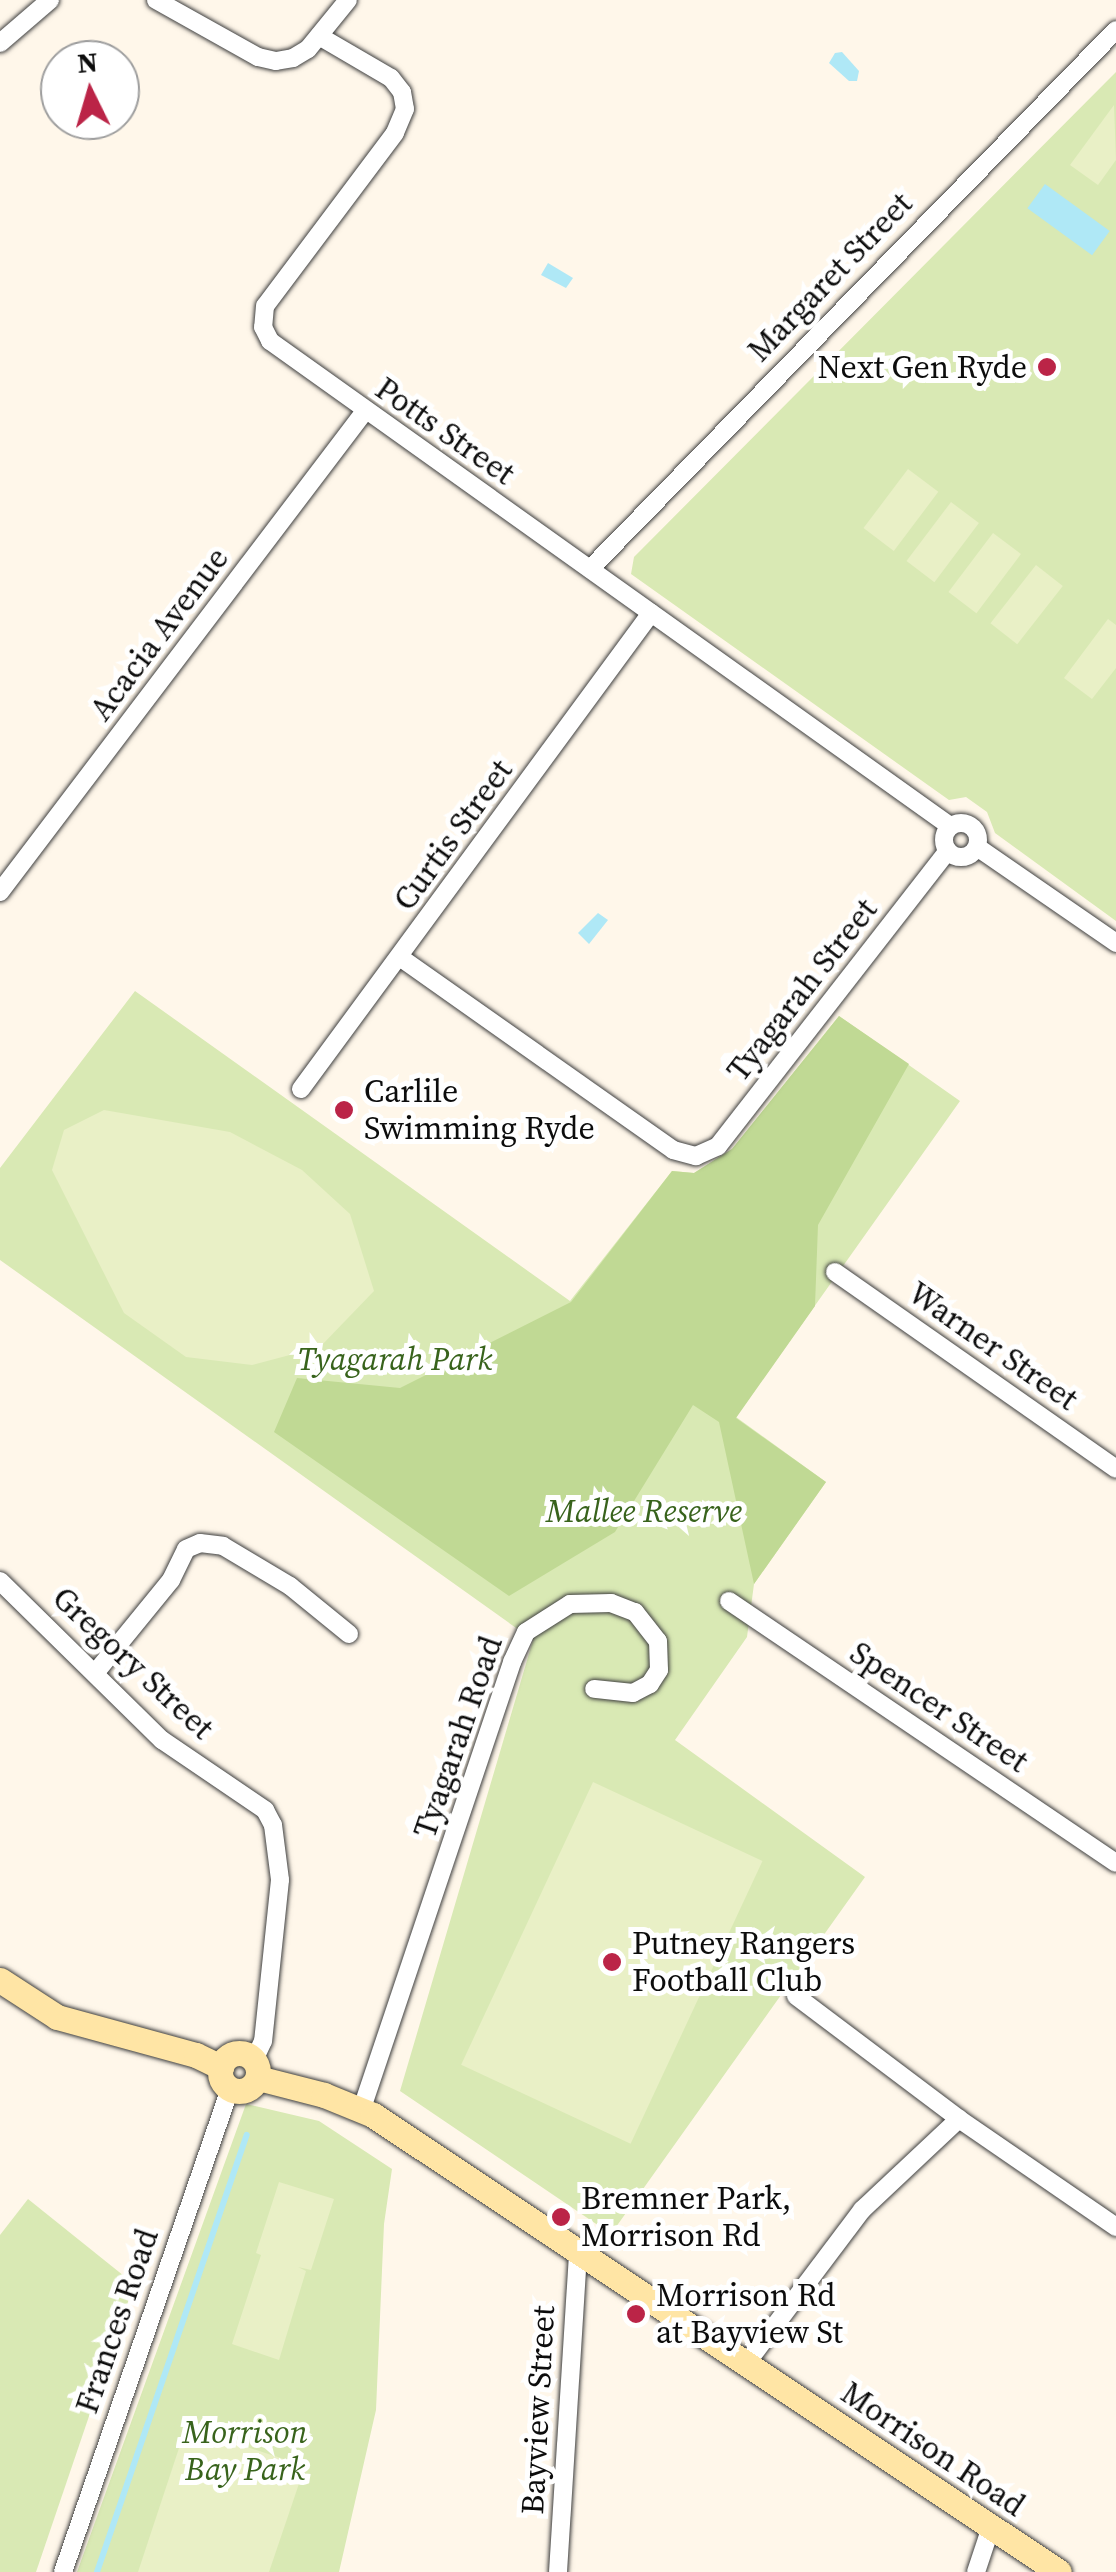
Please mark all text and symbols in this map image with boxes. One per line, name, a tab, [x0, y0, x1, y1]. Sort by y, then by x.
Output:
north arrow	[40, 40, 140, 140]
text: N	[76, 42, 99, 82]
street label: Margaret Street	[740, 185, 920, 369]
place label: Next Gen Ryde	[817, 348, 1027, 386]
marker: Next Gen Ryde	[1036, 356, 1058, 378]
street label: Potts Street	[368, 369, 522, 493]
street label: Acacia Avenue	[82, 540, 236, 728]
street label: Curtis Street	[386, 752, 520, 918]
street label: Tyagarah Street	[719, 891, 885, 1089]
place label: Carlile Swimming Ryde	[364, 1073, 595, 1148]
marker: Carlile Swimming Ryde	[333, 1099, 355, 1121]
street label: Warner Street	[901, 1274, 1085, 1418]
park label: Tyagarah Park	[298, 1340, 492, 1378]
park label: Mallee Reserve	[546, 1492, 742, 1530]
street label: Gregory Street	[45, 1579, 221, 1747]
street label: Tyagarah Road	[406, 1631, 510, 1843]
street label: Spencer Street	[843, 1633, 1035, 1781]
place label: Putney Rangers Football Club	[632, 1925, 855, 2000]
marker: Putney Rangers Football Club	[601, 1951, 623, 1973]
place label: Bremner Park, Morrison Rd	[581, 2180, 791, 2255]
marker: Bremner Park, Morrison Rd	[550, 2206, 572, 2228]
street label: Frances Road	[68, 2224, 166, 2418]
place label: Morrison Rd at Bayview St	[656, 2277, 843, 2352]
marker: Morrison Rd at Bayview St	[625, 2303, 647, 2325]
street label: Bayview Street	[513, 2305, 563, 2515]
street label: Morrison Road	[834, 2373, 1032, 2525]
park label: Morrison Bay Park	[183, 2414, 307, 2489]

